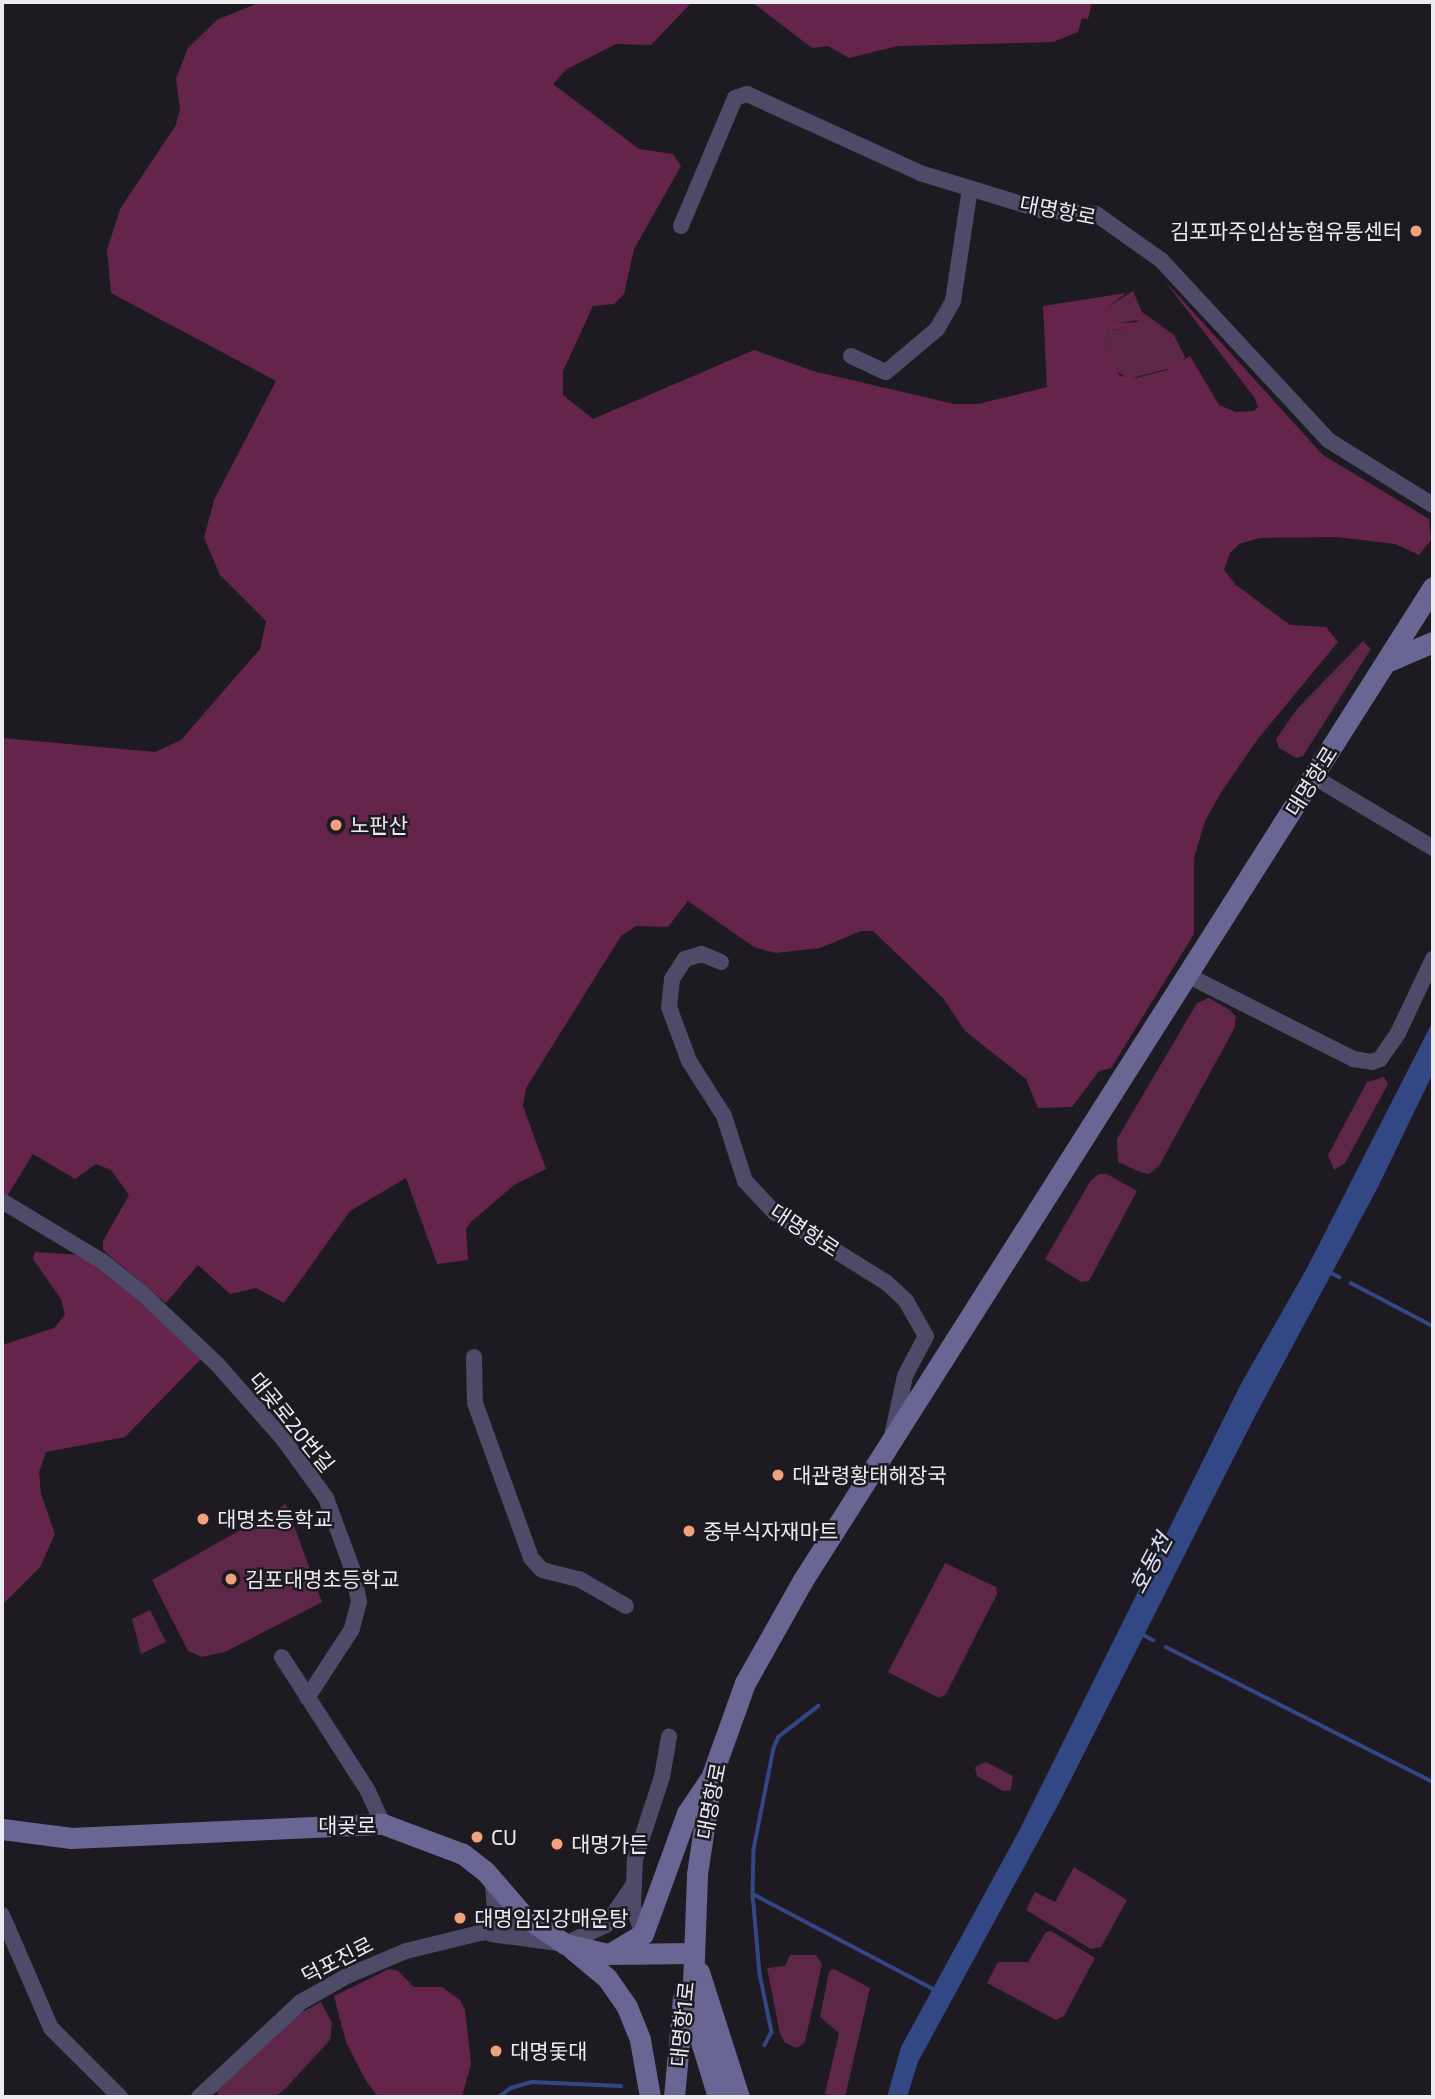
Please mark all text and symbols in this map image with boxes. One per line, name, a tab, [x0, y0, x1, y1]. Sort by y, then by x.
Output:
street label: 대명항로	[1018, 190, 1098, 230]
place label: 김포파주인삼농협유통센터	[1170, 218, 1402, 244]
marker: 김포파주인삼농협유통센터	[1408, 223, 1424, 239]
street label: 대명항로	[1280, 742, 1342, 820]
place label: 노판산	[350, 812, 408, 838]
marker: 노판산	[328, 817, 344, 833]
street label: 대명항로	[766, 1198, 844, 1262]
street label: 대곶로20번길	[244, 1367, 340, 1477]
place label: 대관령황태해장국	[792, 1462, 947, 1488]
marker: 대관령황태해장국	[770, 1467, 786, 1483]
place label: 대명초등학교	[217, 1506, 333, 1532]
marker: 대명초등학교	[195, 1511, 211, 1527]
place label: 중부식자재마트	[703, 1518, 838, 1544]
marker: 중부식자재마트	[681, 1523, 697, 1539]
water label: 호동천	[1123, 1528, 1177, 1598]
place label: 김포대명초등학교	[245, 1566, 400, 1592]
marker: 김포대명초등학교	[223, 1571, 239, 1587]
street label: 대명항로	[691, 1761, 731, 1841]
street label: 대곶로	[318, 1812, 376, 1838]
place label: CU	[491, 1824, 517, 1850]
marker: CU	[469, 1829, 485, 1845]
place label: 대명가든	[571, 1831, 648, 1857]
marker: 대명가든	[549, 1836, 565, 1852]
place label: 대명임진강매운탕	[474, 1905, 629, 1931]
marker: 대명임진강매운탕	[452, 1910, 468, 1926]
street label: 덕포진로	[297, 1931, 377, 1989]
street label: 대명항1로	[665, 1980, 699, 2068]
place label: 대명돛대	[510, 2038, 587, 2064]
marker: 대명돛대	[488, 2043, 504, 2059]

